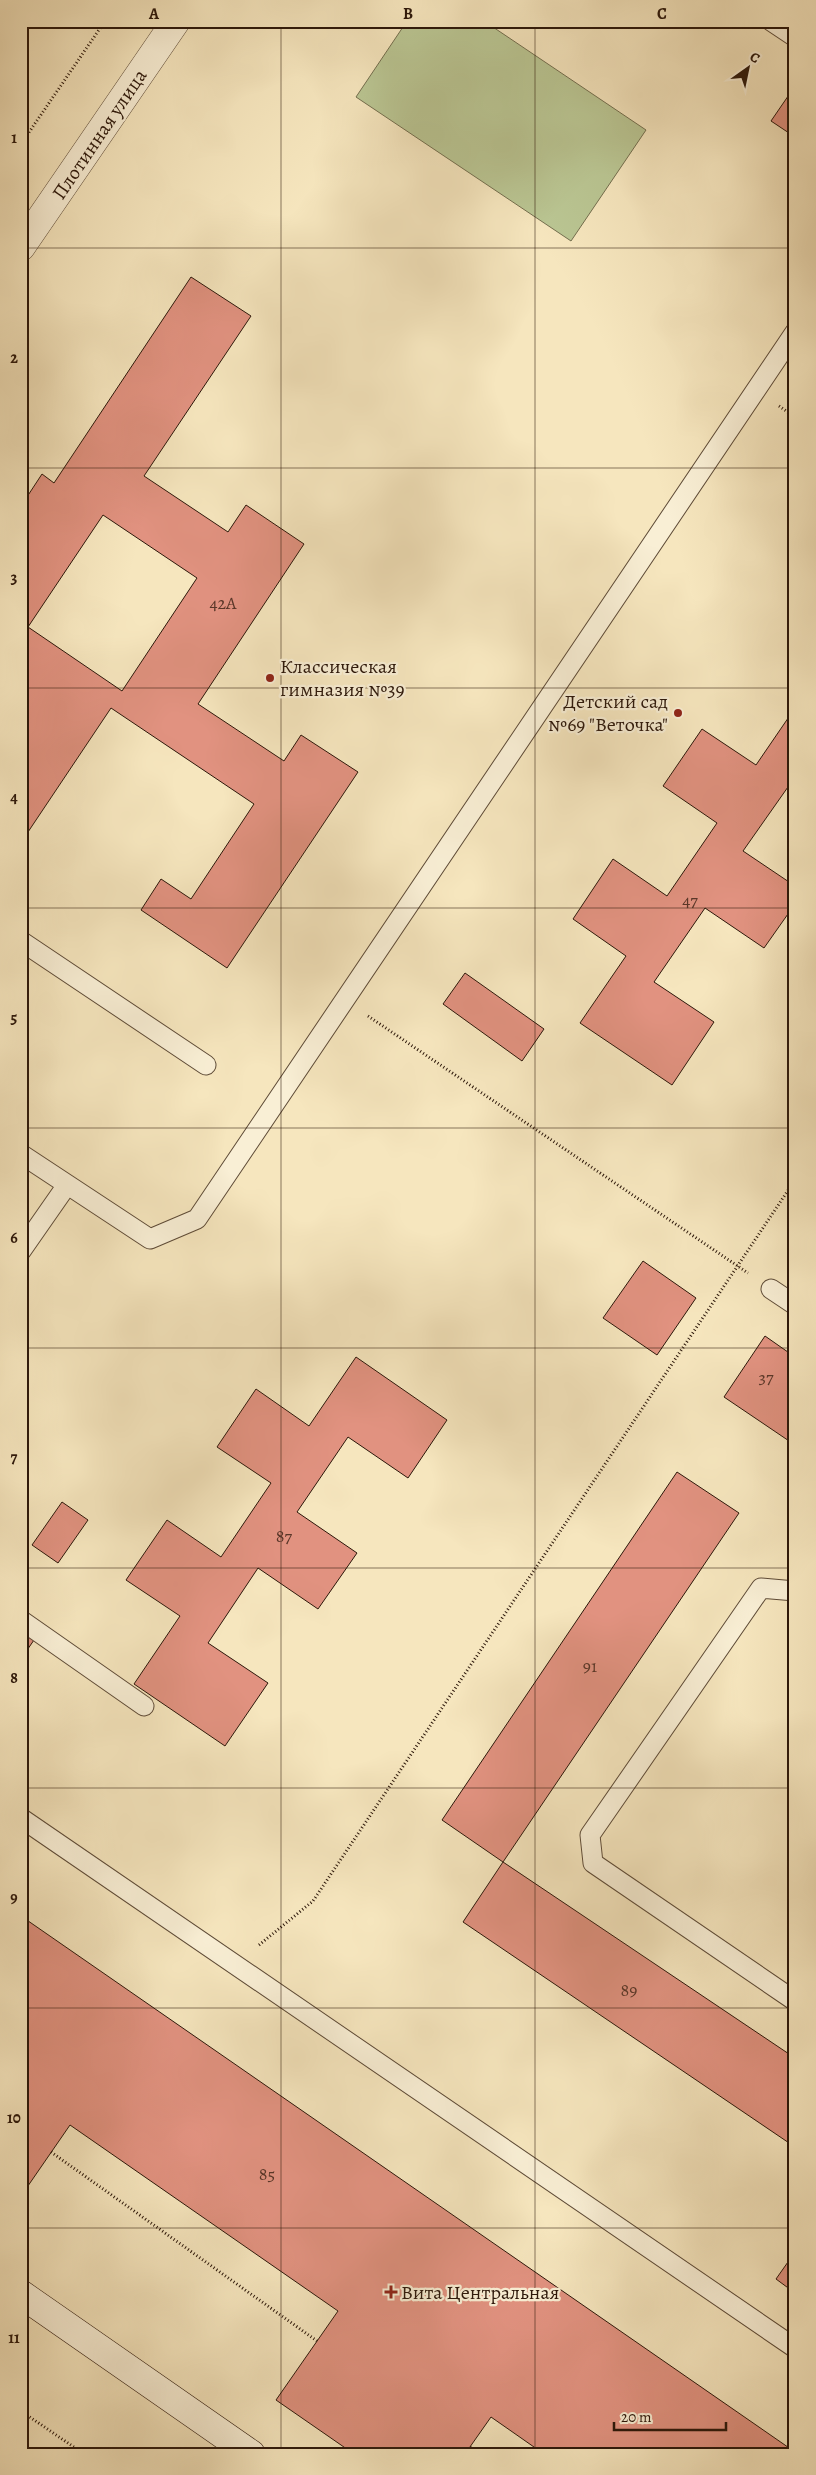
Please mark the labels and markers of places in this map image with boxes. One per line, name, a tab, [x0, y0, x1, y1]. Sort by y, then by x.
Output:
place label: Классическая гимназия №39	[280, 653, 405, 703]
marker: Классическая гимназия №39	[264, 672, 276, 684]
place label: Детский сад №69 "Веточка"	[548, 688, 668, 738]
marker: Детский сад №69 "Веточка"	[672, 707, 684, 719]
place label: Вита Центральная	[401, 2279, 559, 2306]
marker: Вита Центральная	[385, 2286, 397, 2298]

